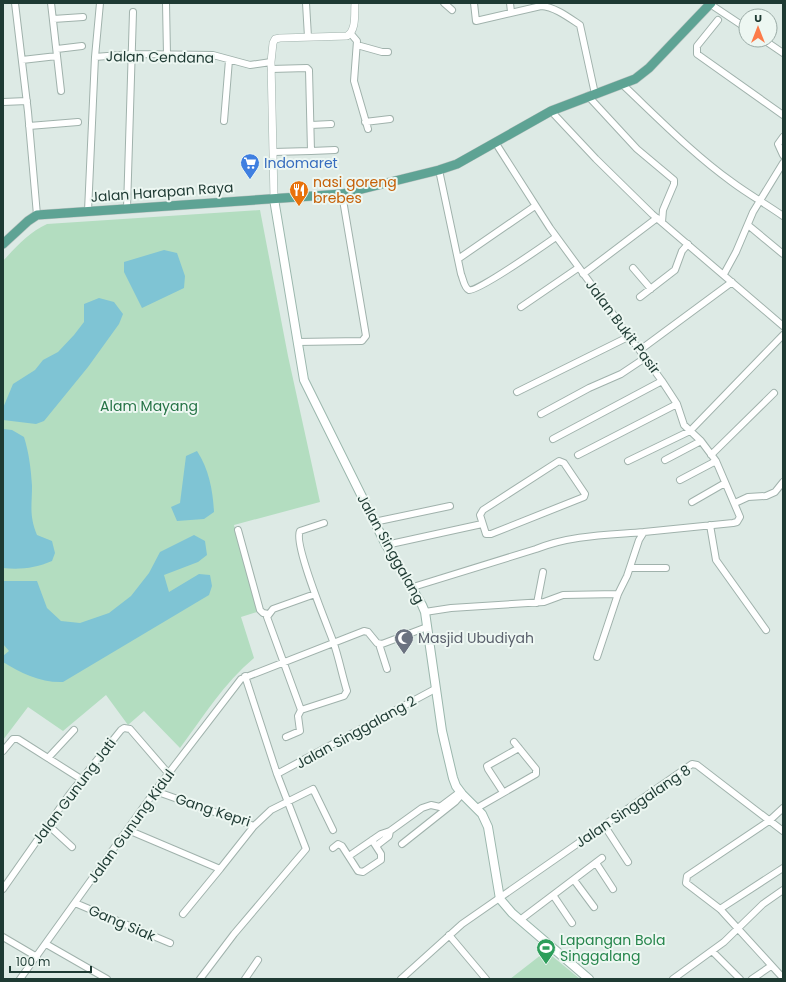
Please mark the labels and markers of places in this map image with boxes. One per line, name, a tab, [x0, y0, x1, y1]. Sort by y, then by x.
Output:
supermarket icon: Indomaret	[239, 152, 261, 180]
place label: Indomaret	[264, 153, 338, 173]
place label: nasi goreng brebes	[313, 172, 397, 208]
restaurant icon: nasi goreng brebes	[288, 179, 310, 207]
mosque icon: Masjid Ubudiyah	[393, 627, 415, 655]
place label: Masjid Ubudiyah	[418, 628, 534, 648]
place label: Lapangan Bola Singgalang	[560, 930, 665, 966]
sports icon: Lapangan Bola Singgalang	[535, 937, 557, 965]

